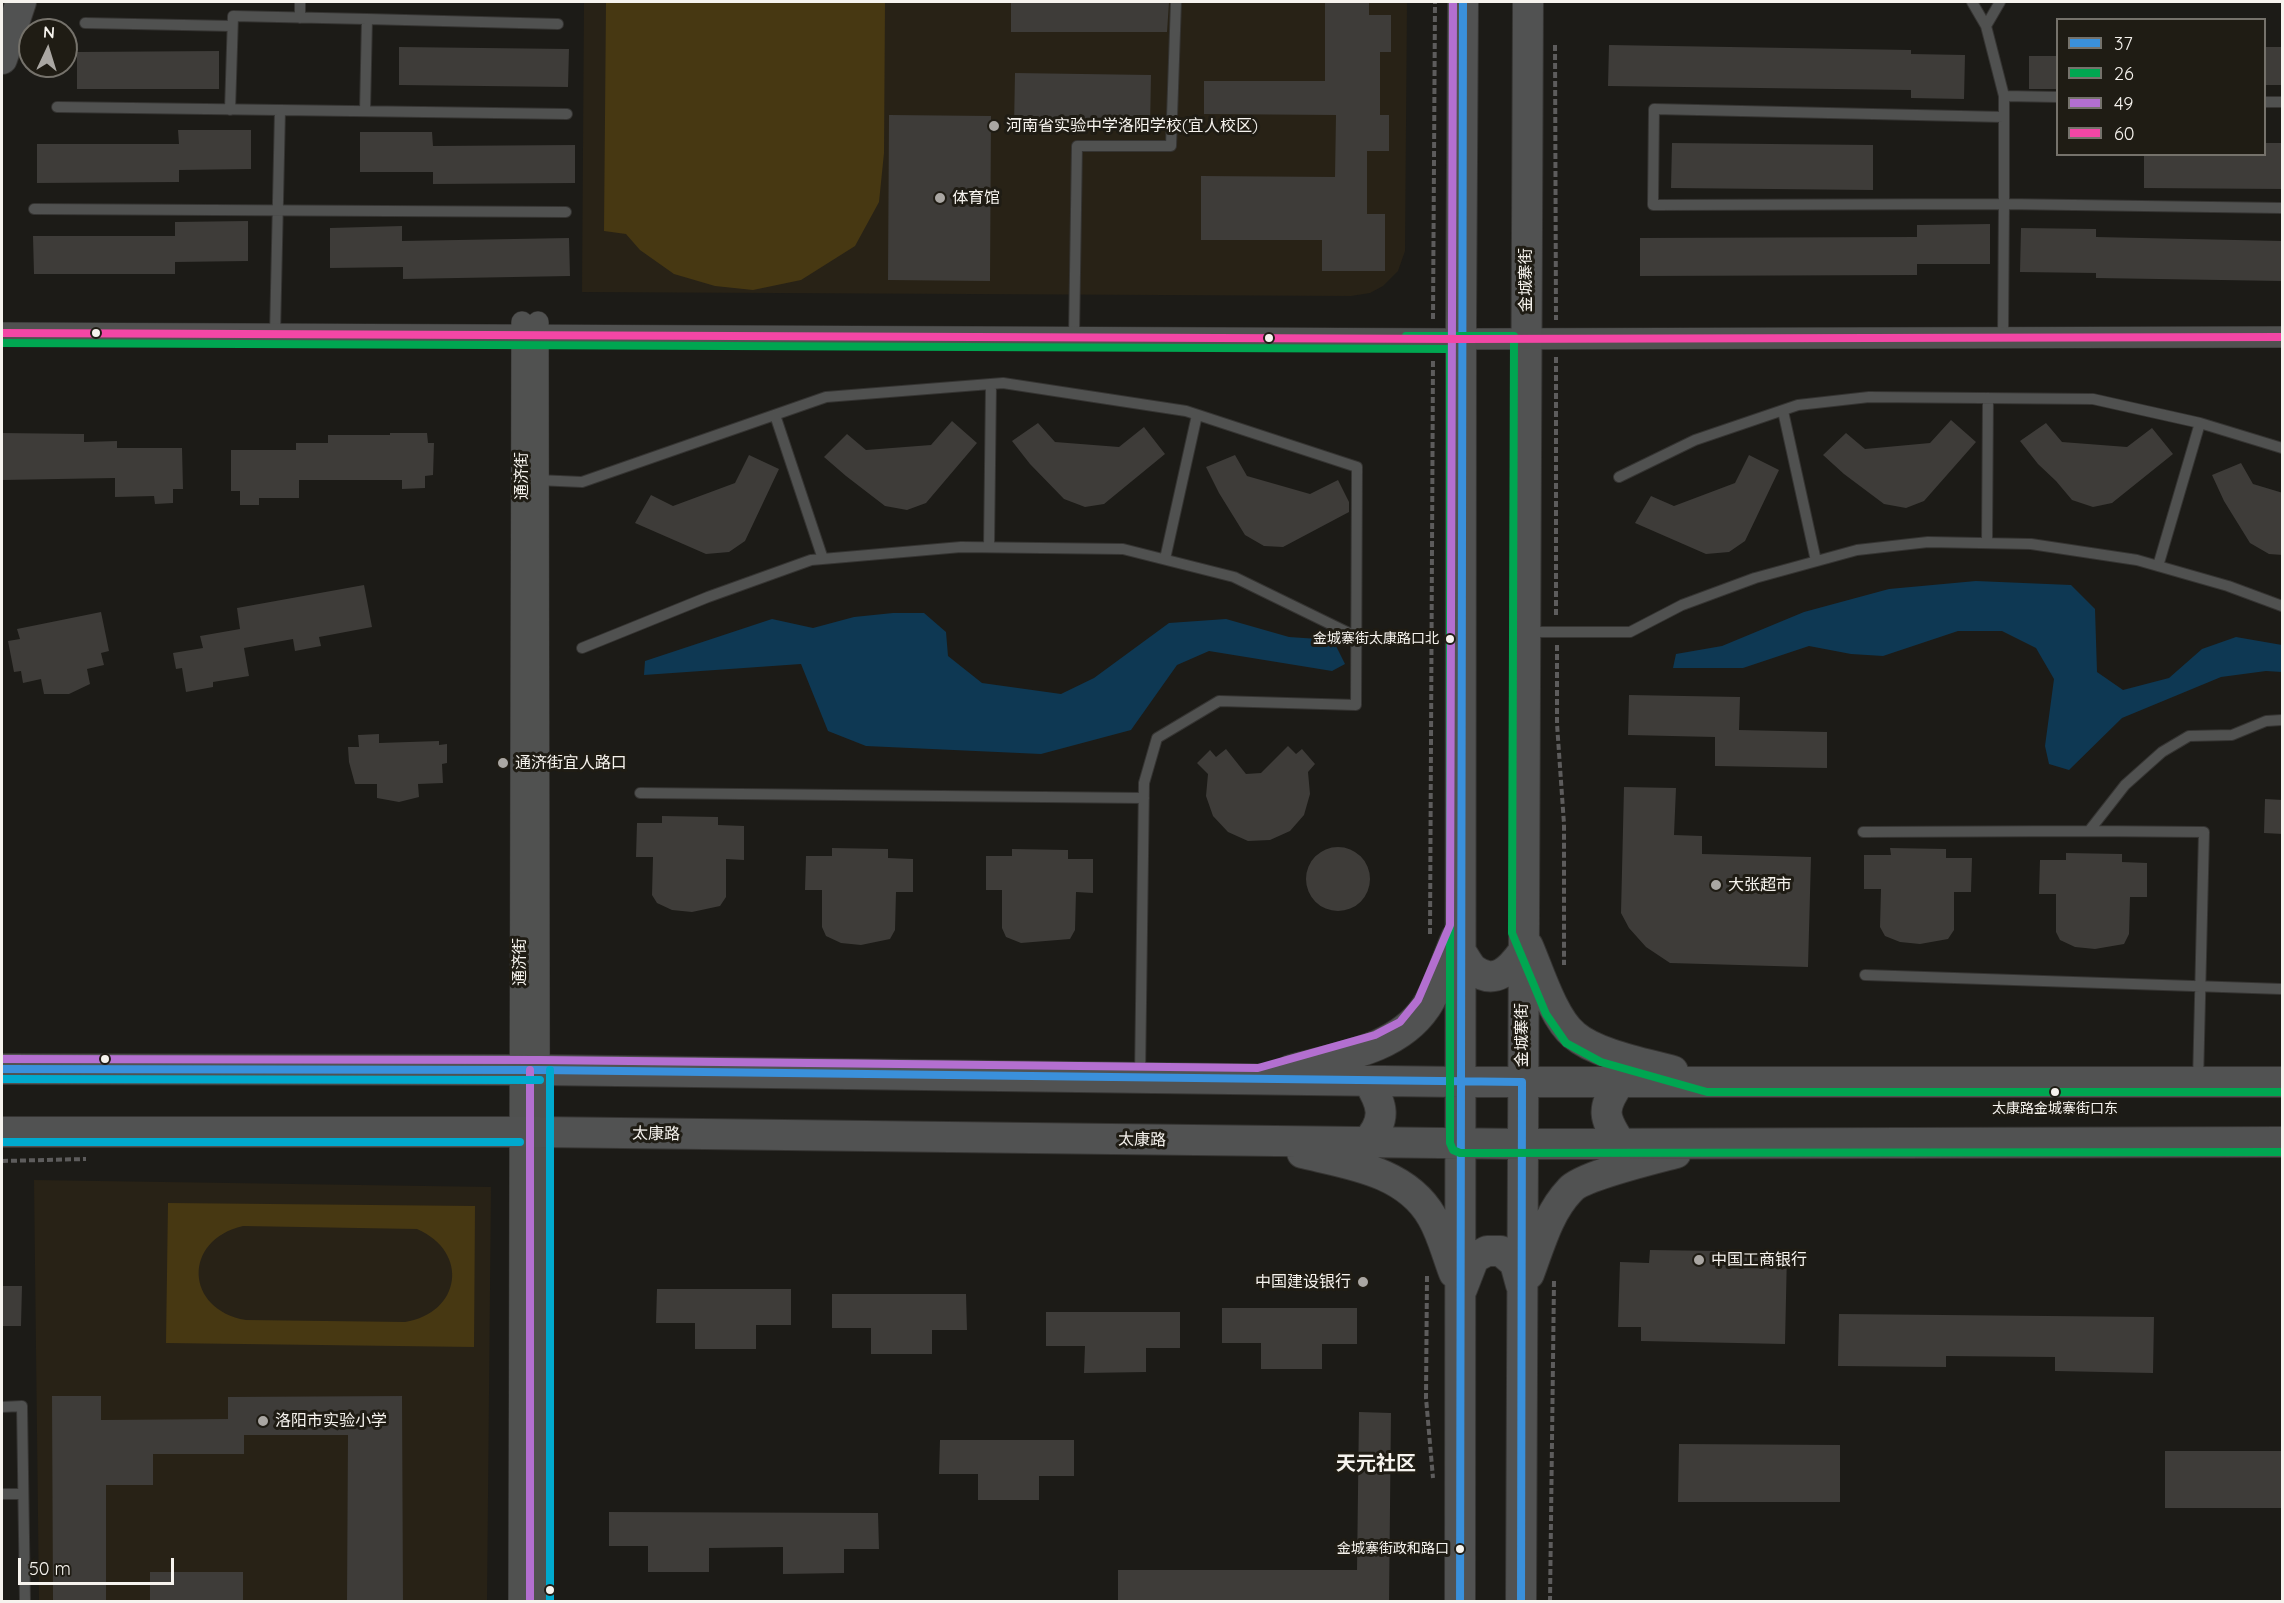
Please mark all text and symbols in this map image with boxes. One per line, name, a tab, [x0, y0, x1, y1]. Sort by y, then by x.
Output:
north arrow	[18, 18, 78, 78]
legend	[2056, 18, 2266, 156]
text: N	[43, 22, 56, 42]
text: 37	[2114, 32, 2133, 55]
text: 26	[2114, 62, 2134, 85]
text: 49	[2114, 92, 2133, 115]
place label: 河南省实验中学洛阳学校(宜人校区)	[1006, 116, 1258, 136]
marker: 河南省实验中学洛阳学校(宜人校区)	[987, 119, 1001, 133]
text: 60	[2114, 122, 2134, 145]
place label: 体育馆	[952, 188, 1000, 208]
marker: 体育馆	[933, 191, 947, 205]
street label: 金城寨街	[1516, 248, 1536, 312]
unlabelled marker	[90, 327, 102, 339]
unlabelled marker	[1263, 332, 1275, 344]
street label: 通济街	[512, 452, 532, 500]
place label: 金城寨街太康路口北	[1313, 631, 1439, 647]
marker: 金城寨街太康路口北	[1444, 633, 1456, 645]
place label: 通济街宜人路口	[515, 753, 627, 773]
marker: 通济街宜人路口	[496, 756, 510, 770]
place label: 大张超市	[1728, 875, 1792, 895]
marker: 大张超市	[1709, 878, 1723, 892]
street label: 通济街	[510, 938, 530, 986]
street label: 金城寨街	[1512, 1003, 1532, 1067]
unlabelled marker	[99, 1053, 111, 1065]
marker: 太康路金城寨街口东	[2049, 1086, 2061, 1098]
place label: 太康路金城寨街口东	[1992, 1101, 2118, 1117]
street label: 太康路	[632, 1124, 680, 1144]
street label: 太康路	[1118, 1130, 1166, 1150]
place label: 中国工商银行	[1711, 1250, 1807, 1270]
marker: 中国工商银行	[1692, 1253, 1706, 1267]
place label: 中国建设银行	[1255, 1272, 1351, 1292]
marker: 中国建设银行	[1356, 1275, 1370, 1289]
place label: 洛阳市实验小学	[275, 1411, 387, 1431]
marker: 洛阳市实验小学	[256, 1414, 270, 1428]
district label: 天元社区	[1336, 1452, 1416, 1476]
place label: 金城寨街政和路口	[1337, 1541, 1449, 1557]
marker: 金城寨街政和路口	[1454, 1543, 1466, 1555]
scale bar	[21, 1546, 177, 1584]
text: 50 m	[29, 1557, 71, 1580]
unlabelled marker	[544, 1584, 556, 1596]

